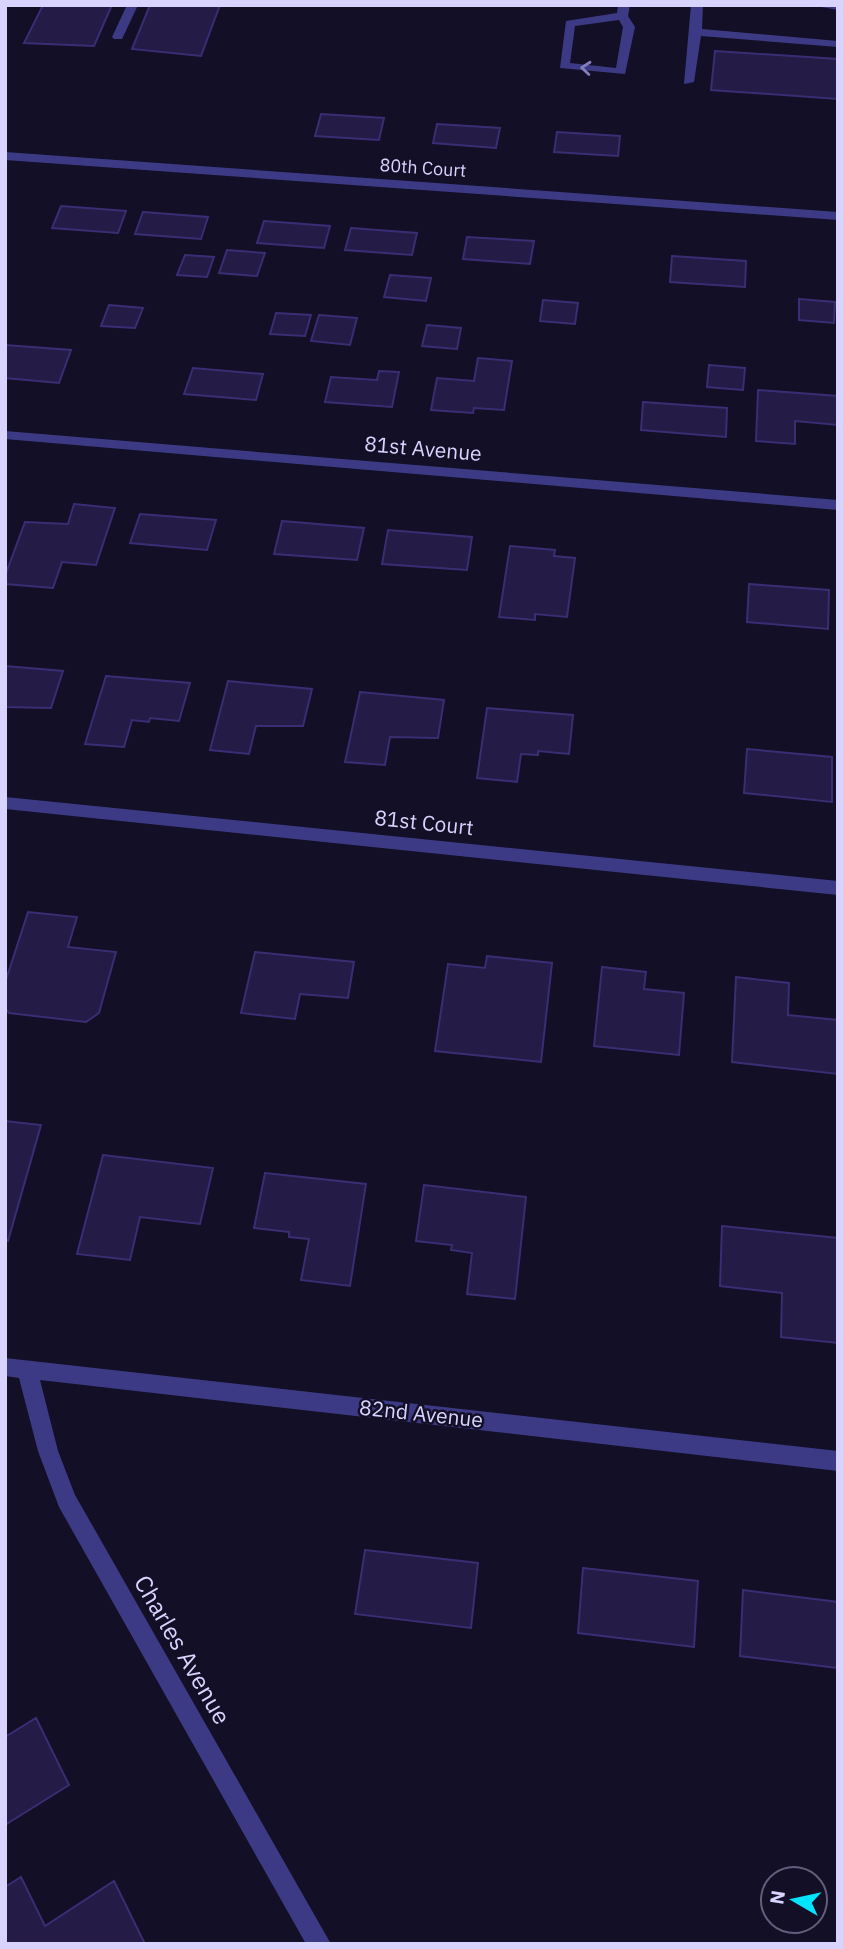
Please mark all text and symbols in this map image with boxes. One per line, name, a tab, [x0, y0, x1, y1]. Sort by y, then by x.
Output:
one-way arrow	[580, 61, 592, 76]
street label: 80th Court	[379, 153, 467, 182]
street label: 81st Avenue	[363, 429, 483, 467]
street label: 81st Court	[373, 803, 475, 841]
street label: 82nd Avenue	[358, 1393, 484, 1433]
street label: Charles Avenue	[127, 1569, 239, 1730]
north arrow	[759, 1865, 829, 1935]
text: N	[764, 1889, 790, 1906]

